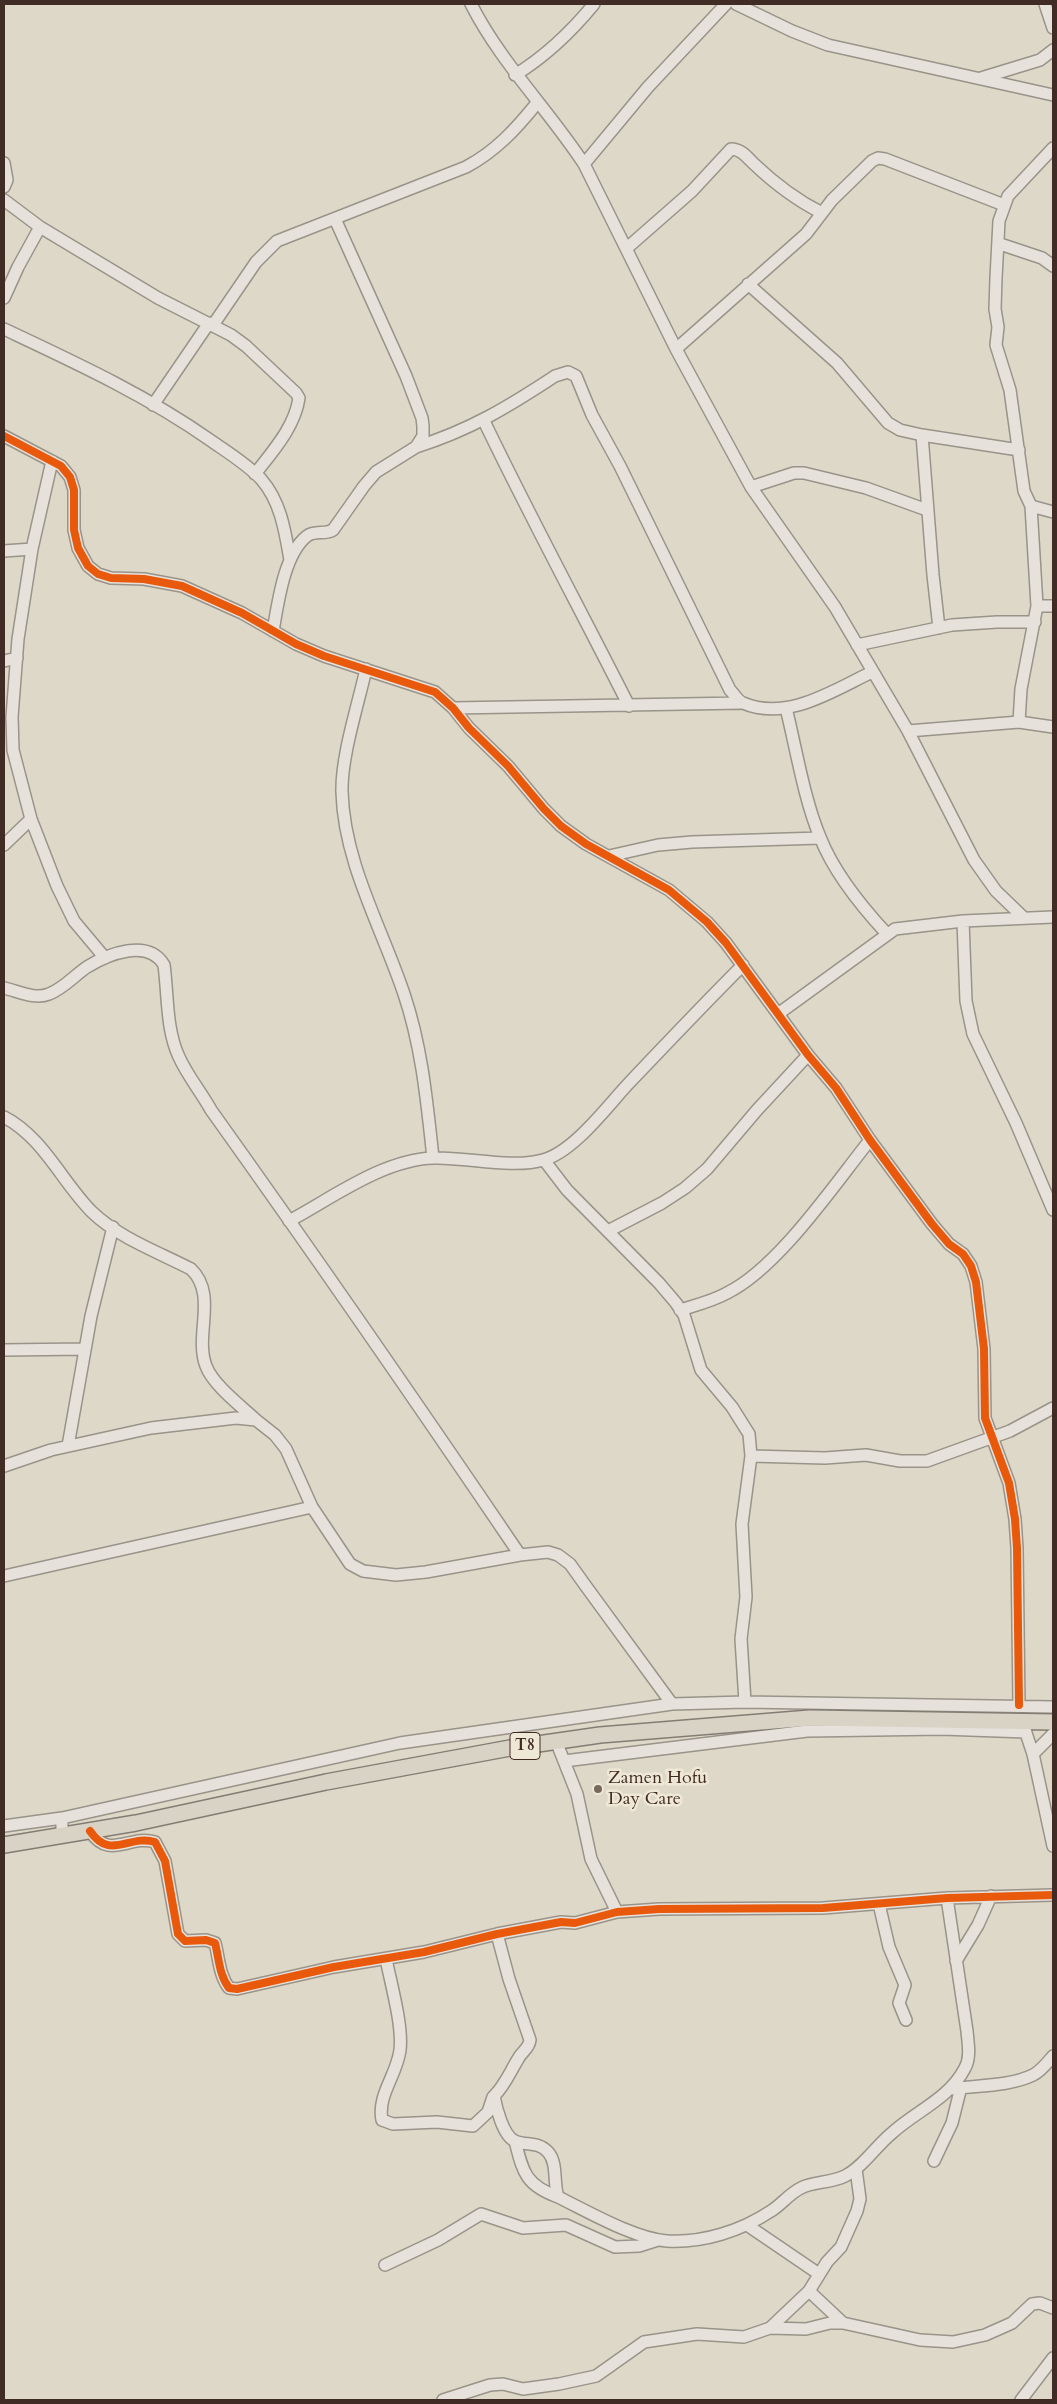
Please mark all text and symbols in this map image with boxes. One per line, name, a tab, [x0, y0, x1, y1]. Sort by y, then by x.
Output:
road number: T8	[510, 1732, 540, 1760]
place label: Zamen Hofu Day Care	[608, 1768, 707, 1810]
marker: Zamen Hofu Day Care	[592, 1783, 604, 1795]

